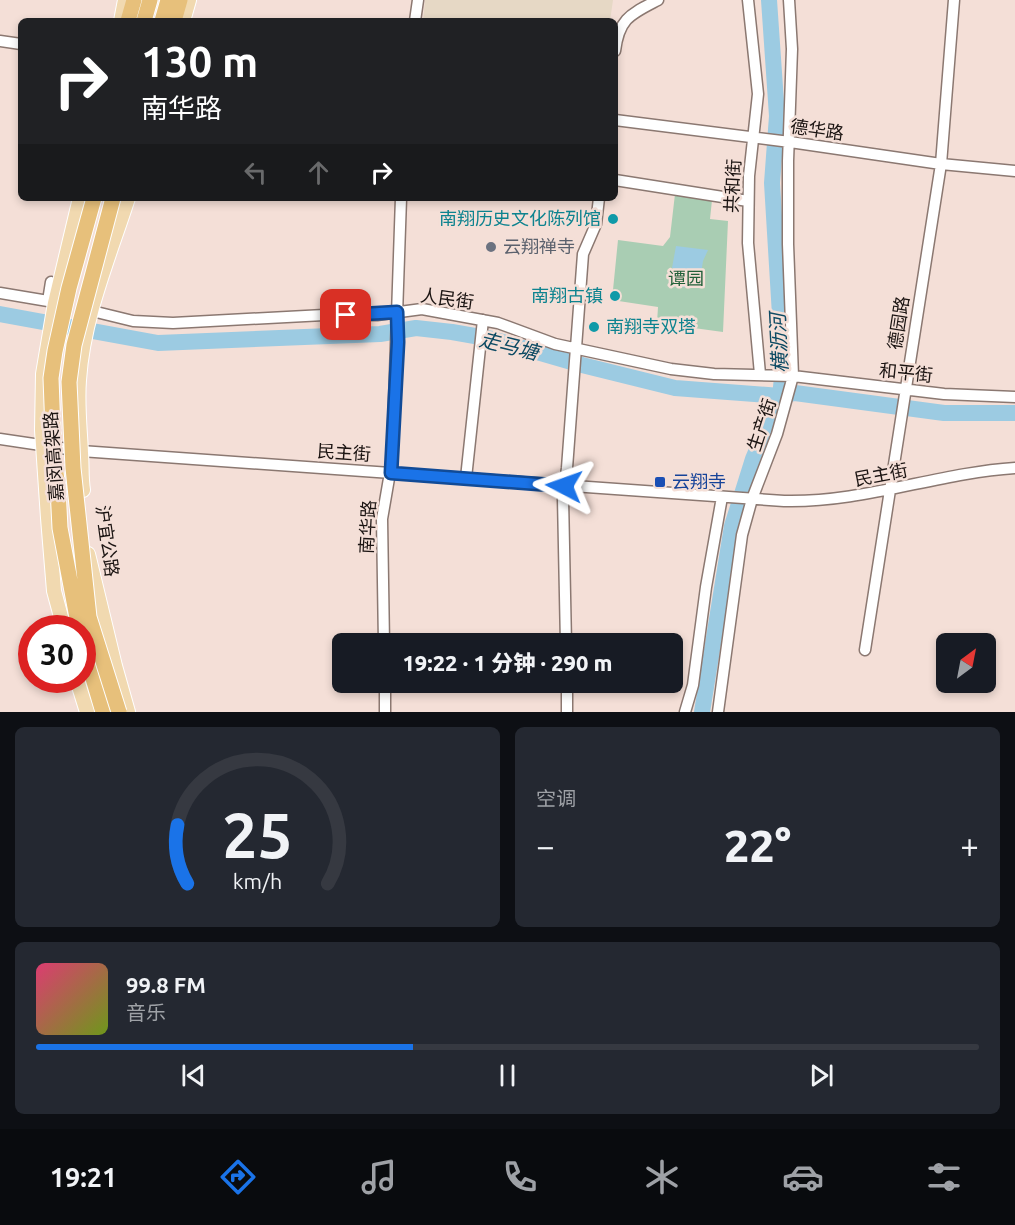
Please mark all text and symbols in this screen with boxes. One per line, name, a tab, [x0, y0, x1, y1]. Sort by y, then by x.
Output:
text: 130 m	[141, 38, 258, 85]
icon: right	[42, 42, 120, 120]
text: 南华路	[141, 93, 222, 123]
street label: 德华路	[789, 115, 845, 143]
icon: left	[239, 156, 272, 189]
icon: ahead	[302, 156, 335, 189]
icon: right	[365, 156, 398, 189]
street label: 共和街	[721, 158, 743, 213]
place label: 南翔历史文化陈列馆	[439, 208, 601, 228]
marker: 南翔历史文化陈列馆	[606, 212, 620, 226]
place label: 云翔禅寺	[503, 236, 575, 256]
marker: 云翔禅寺	[484, 240, 498, 254]
park label: 谭园	[668, 268, 704, 288]
street label: 人民街	[419, 284, 475, 312]
place label: 南翔古镇	[531, 285, 603, 305]
pin	[320, 289, 371, 340]
marker: 南翔古镇	[608, 289, 622, 303]
street label: 德园路	[884, 295, 912, 351]
icon: arrive	[329, 298, 362, 331]
water label: 横沥河	[765, 308, 792, 374]
place label: 南翔寺双塔	[606, 316, 696, 336]
marker: 南翔寺双塔	[587, 320, 601, 334]
water label: 走马塘	[477, 327, 544, 365]
street label: 和平街	[878, 359, 934, 385]
street label: 生产街	[743, 396, 779, 453]
street label: 嘉闵高架路	[40, 410, 66, 502]
street label: 民主街	[316, 440, 372, 464]
position arrow	[532, 454, 596, 518]
street label: 民主街	[852, 459, 909, 489]
place label: 云翔寺	[672, 471, 726, 491]
marker: 云翔寺	[653, 475, 667, 489]
street label: 南华路	[356, 499, 378, 554]
street label: 沪宜公路	[93, 504, 123, 578]
speed limit sign: 30	[18, 615, 96, 693]
north arrow	[936, 633, 996, 693]
map controls	[936, 633, 996, 693]
text: 19:22 · 1 分钟 · 290 m	[402, 650, 613, 675]
text: 空调	[536, 787, 576, 810]
text: 25	[222, 800, 293, 870]
text: 22°	[724, 820, 791, 871]
text: −	[536, 827, 555, 864]
text: +	[960, 827, 979, 864]
text: km/h	[233, 869, 282, 893]
text: 99.8 FM	[126, 972, 206, 997]
text: 音乐	[126, 1001, 166, 1024]
icon: previous	[177, 1059, 210, 1092]
icon: pause	[491, 1059, 524, 1092]
icon: next	[805, 1059, 838, 1092]
icon: directions	[217, 1156, 259, 1198]
icon: music	[358, 1156, 400, 1198]
icon: phone	[499, 1156, 541, 1198]
icon: climate	[641, 1156, 683, 1198]
icon: car	[782, 1156, 824, 1198]
icon: filters	[923, 1156, 965, 1198]
text: 19:21	[50, 1162, 117, 1192]

